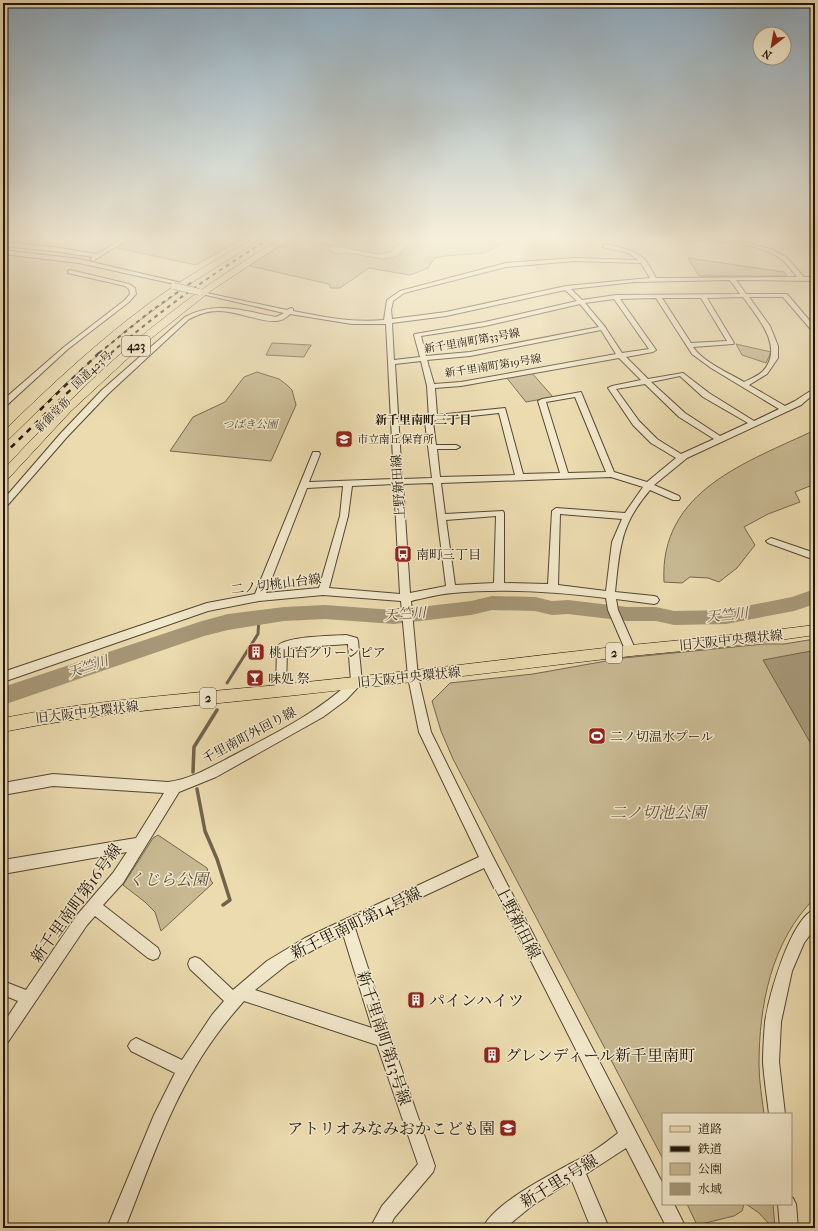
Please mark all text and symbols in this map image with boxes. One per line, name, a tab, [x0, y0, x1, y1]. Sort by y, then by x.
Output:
north arrow	[752, 26, 792, 66]
text: N	[760, 46, 774, 62]
street label: 新千里南町第33号線	[423, 326, 521, 356]
road number: 423	[122, 336, 150, 356]
street label: 国道423号	[69, 348, 115, 392]
street label: 新千里南町第19号線	[444, 352, 542, 380]
street label: 新御堂筋	[33, 395, 73, 435]
district label: 新千里南町三丁目	[375, 413, 471, 427]
park label: つばき公園	[223, 418, 279, 431]
school or university icon: 市立南丘保育所	[334, 429, 354, 449]
place label: 市立南丘保育所	[357, 433, 434, 446]
street label: 上野新田線	[388, 454, 408, 520]
bus stop icon: 南町三丁目	[393, 544, 413, 564]
place label: 南町三丁目	[416, 547, 481, 562]
street label: 二ノ切桃山台線	[230, 571, 322, 597]
water label: 天竺川	[383, 604, 429, 624]
water label: 天竺川	[705, 604, 751, 626]
street label: 旧大阪中央環状線	[678, 627, 784, 653]
building icon: 桃山台グリーンピア	[246, 642, 266, 662]
road number: 2	[606, 643, 622, 663]
place label: 桃山台グリーンピア	[269, 645, 386, 660]
water label: 天竺川	[65, 651, 113, 682]
street label: 旧大阪中央環状線	[356, 664, 462, 690]
bar icon: 味処 祭	[245, 668, 265, 688]
place label: 味処 祭	[268, 671, 310, 686]
road number: 2	[200, 688, 216, 708]
street label: 旧大阪中央環状線	[34, 698, 140, 726]
street label: 千里南町外回り線	[200, 704, 298, 766]
sports icon: 二ノ切温水プール	[587, 726, 607, 746]
place label: 二ノ切温水プール	[610, 729, 713, 744]
park label: 二ノ切池公園	[610, 803, 709, 822]
street label: 新千里南町第16号線	[26, 840, 126, 966]
park label: くじら公園	[128, 870, 211, 889]
street label: 上野新田線	[491, 882, 545, 962]
street label: 新千里南町第14号線	[287, 883, 425, 963]
street label: 新千里南町第13号線	[353, 968, 415, 1108]
building icon: パインハイツ	[406, 990, 426, 1010]
place label: パインハイツ	[429, 991, 524, 1010]
building icon: グレンディール新千里南町	[482, 1045, 502, 1065]
place label: グレンディール新千里南町	[505, 1046, 695, 1065]
legend	[662, 1113, 792, 1205]
school or university icon: アトリオみなみおかこども園	[498, 1118, 518, 1138]
place label: アトリオみなみおかこども園	[287, 1119, 495, 1138]
text: 道路	[698, 1122, 722, 1136]
text: 鉄道	[697, 1142, 722, 1156]
street label: 新千里5号線	[517, 1150, 601, 1212]
text: 公園	[698, 1162, 722, 1176]
text: 水域	[698, 1182, 722, 1196]

